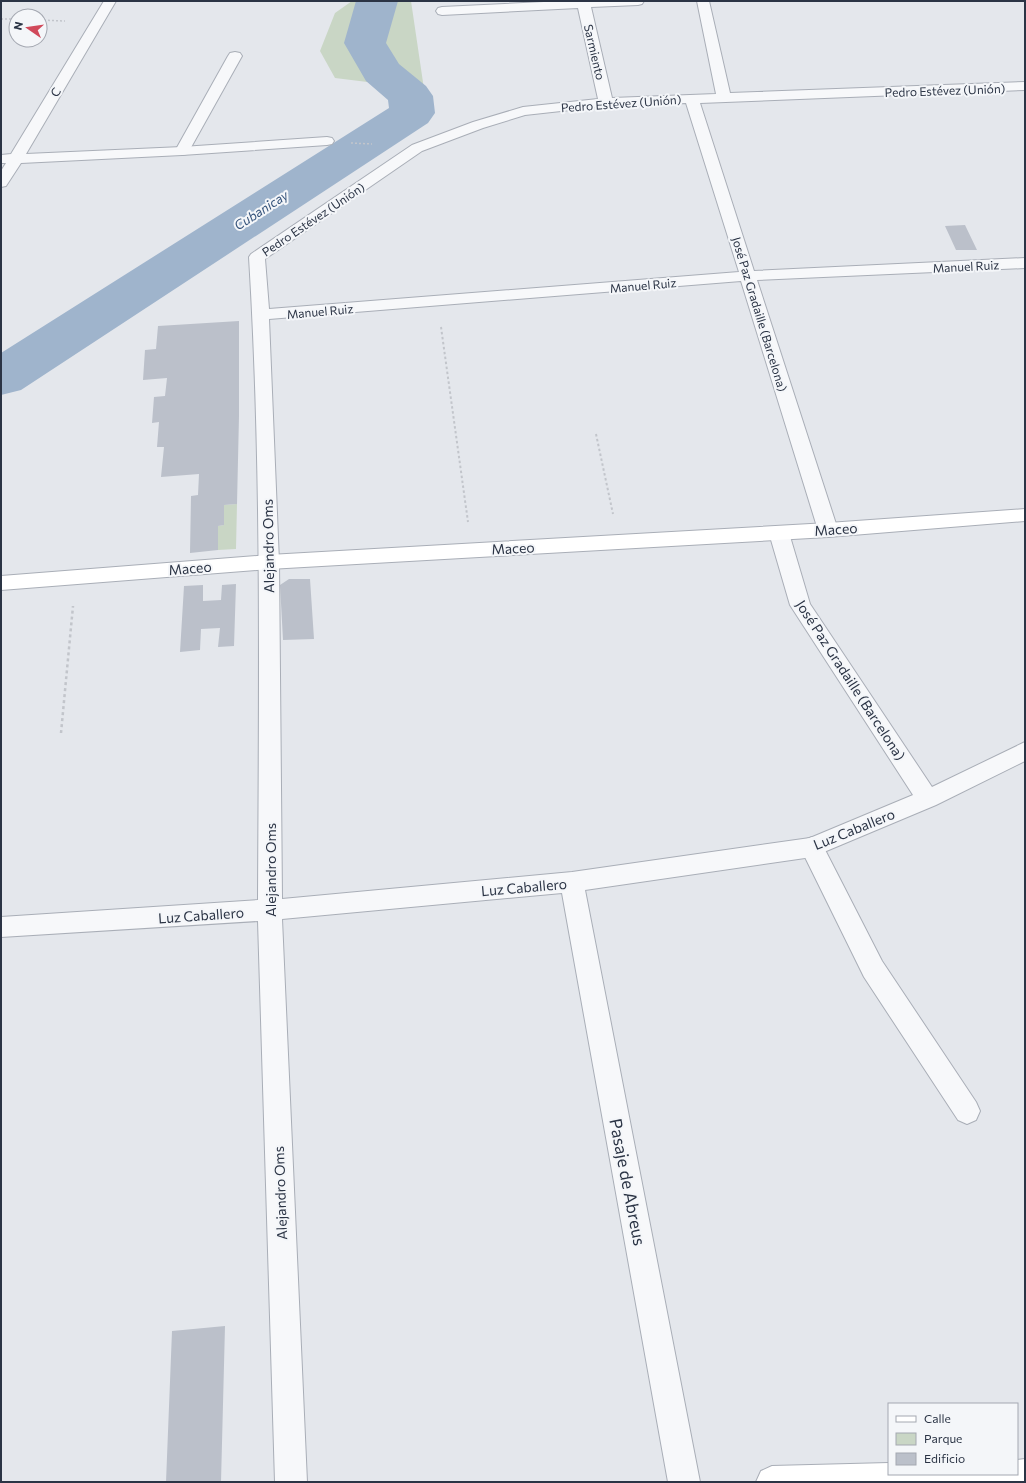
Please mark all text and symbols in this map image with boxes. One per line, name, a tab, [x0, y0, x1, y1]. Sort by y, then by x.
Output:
north arrow	[8, 8, 48, 48]
text: N	[11, 20, 25, 31]
street label: Sarmiento	[582, 23, 608, 81]
street label: Pedro Estévez (Unión)	[884, 81, 1006, 99]
street label: C	[47, 85, 63, 99]
street label: Pedro Estévez (Unión)	[560, 92, 682, 114]
street label: Pedro Estévez (Unión)	[259, 179, 367, 259]
water label: Cubanicay	[231, 186, 292, 233]
street label: José Paz Gradaille (Barcelona)	[729, 235, 790, 393]
street label: Manuel Ruiz	[932, 257, 1000, 275]
street label: Manuel Ruiz	[609, 275, 677, 295]
street label: Manuel Ruiz	[286, 301, 354, 321]
street label: Alejandro Oms	[259, 499, 277, 593]
street label: Maceo	[814, 519, 858, 539]
street label: Maceo	[491, 538, 535, 558]
street label: Maceo	[168, 558, 212, 578]
street label: José Paz Gradaille (Barcelona)	[793, 597, 909, 763]
street label: Luz Caballero	[811, 805, 897, 853]
street label: Alejandro Oms	[262, 823, 279, 917]
street label: Luz Caballero	[480, 875, 568, 899]
street label: Luz Caballero	[157, 904, 245, 926]
street label: Pasaje de Abreus	[605, 1117, 651, 1247]
street label: Alejandro Oms	[270, 1146, 290, 1240]
legend	[888, 1403, 1018, 1475]
text: Calle	[924, 1411, 951, 1425]
text: Parque	[924, 1431, 962, 1445]
text: Edificio	[924, 1451, 965, 1465]

